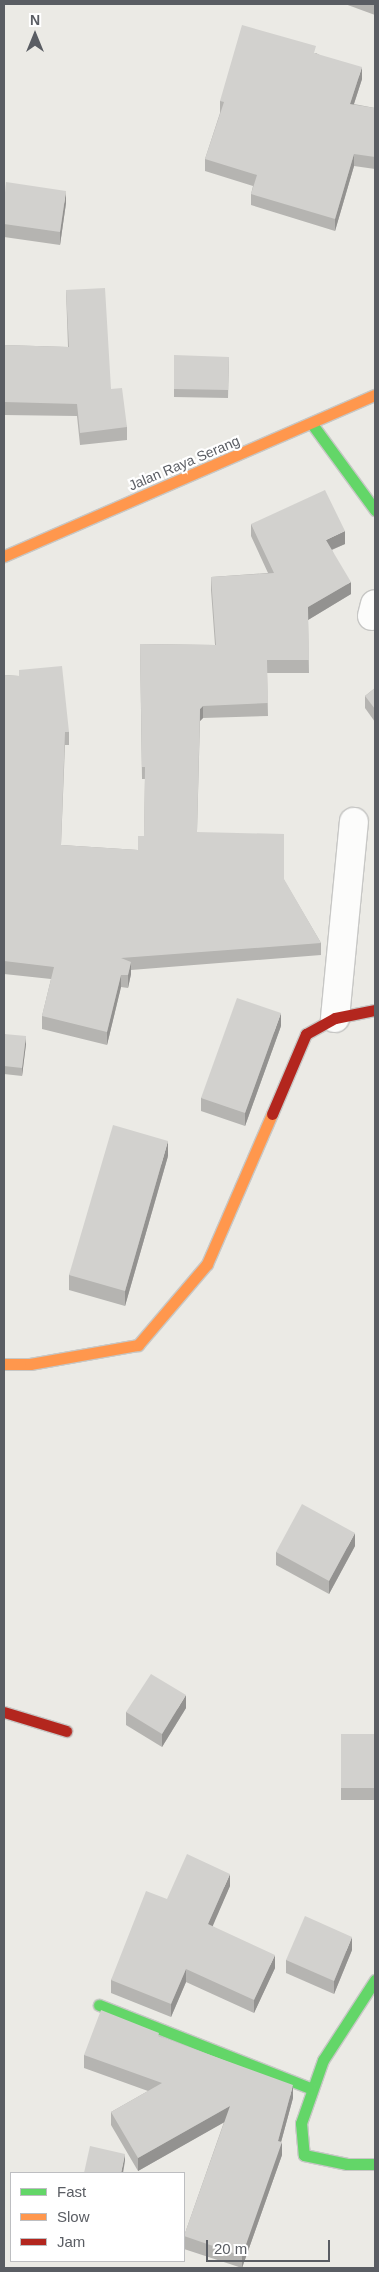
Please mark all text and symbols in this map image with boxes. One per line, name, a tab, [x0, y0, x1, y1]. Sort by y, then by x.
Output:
north arrow	[10, 10, 60, 60]
text: N	[30, 12, 40, 28]
street label: Jalan Raya Serang	[126, 432, 242, 494]
legend	[10, 2172, 185, 2262]
text: Fast	[57, 2183, 86, 2200]
text: Slow	[57, 2208, 90, 2225]
scale bar	[209, 2230, 333, 2262]
text: Jam	[57, 2233, 85, 2250]
text: 20 m	[214, 2240, 247, 2257]

